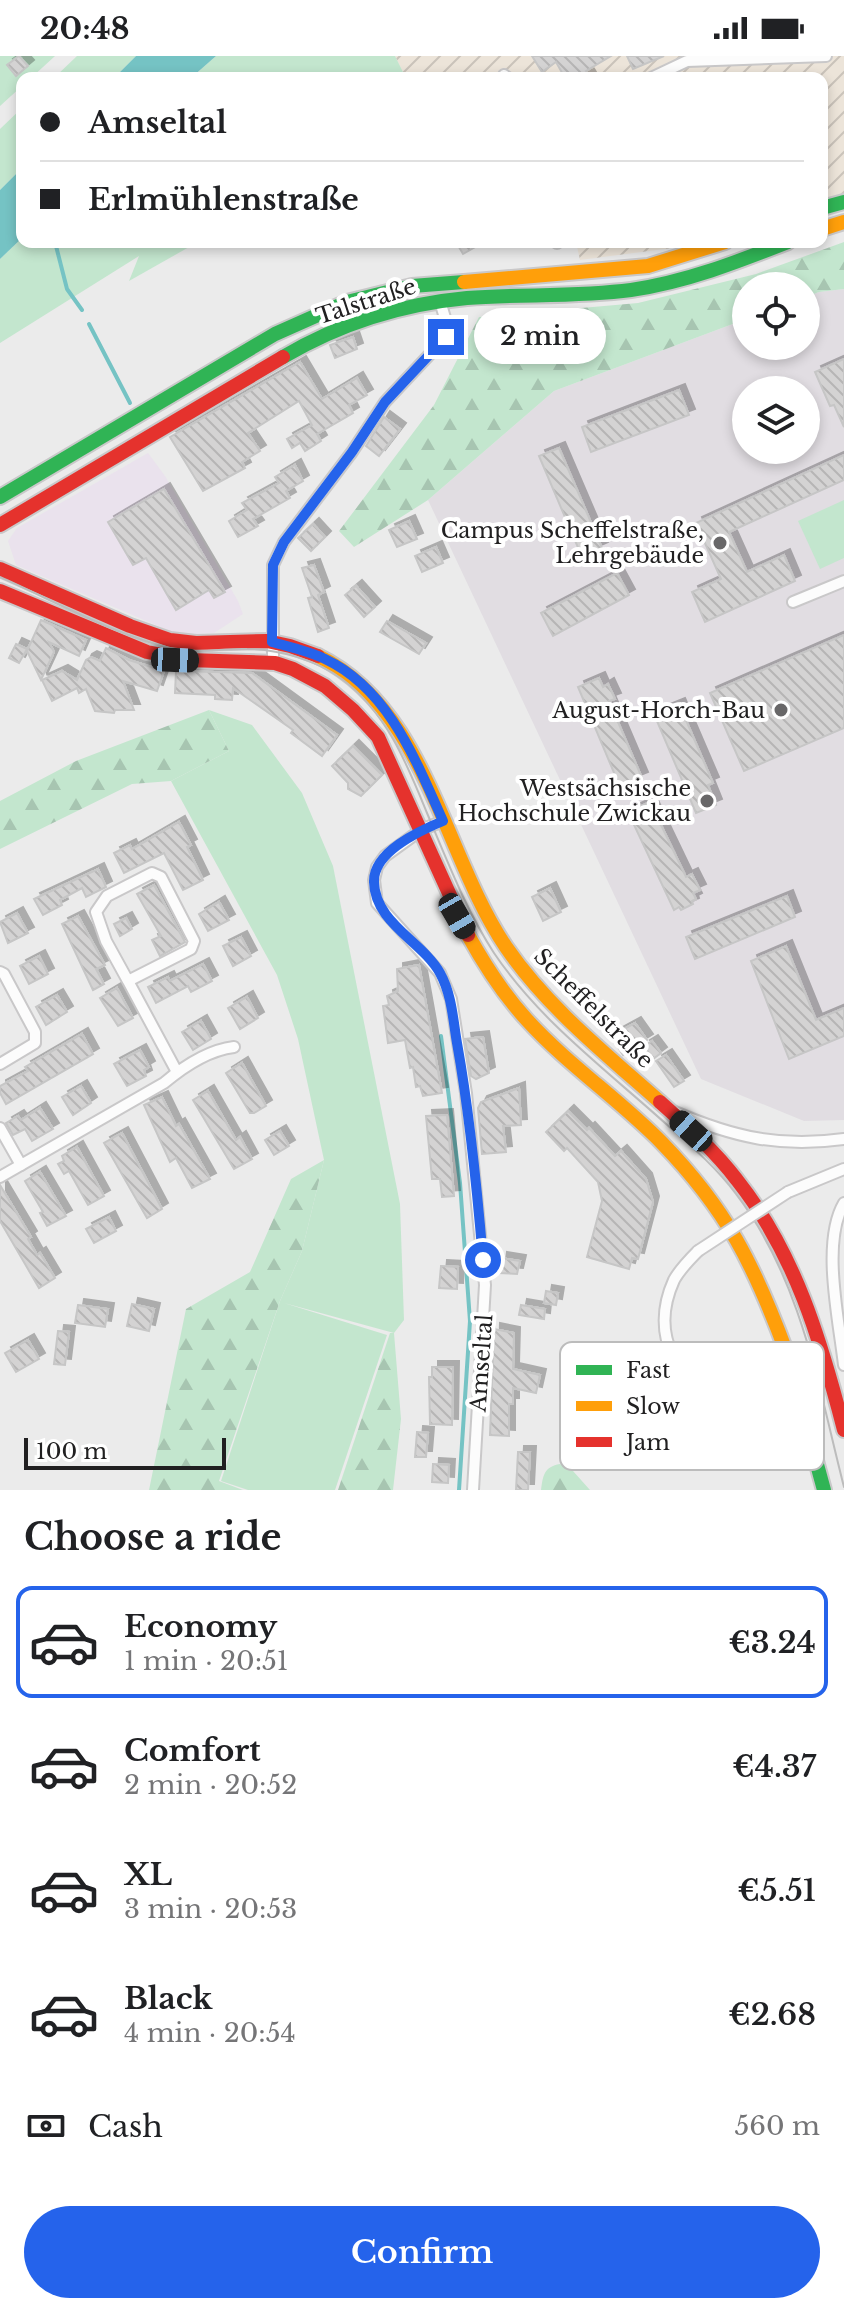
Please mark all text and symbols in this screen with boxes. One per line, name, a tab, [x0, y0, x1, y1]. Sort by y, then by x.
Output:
text: 20:48	[40, 10, 130, 47]
text: Amseltal	[88, 104, 227, 141]
text: Erlmühlenstraße	[88, 181, 359, 218]
map controls	[732, 272, 820, 464]
button: locate	[732, 272, 820, 360]
street label: Talstraße	[313, 273, 419, 330]
callout: 2 min	[474, 309, 606, 365]
route end	[428, 319, 464, 355]
text: 2 min	[500, 320, 580, 352]
button: layers	[732, 376, 820, 464]
place label: Campus Scheffelstraße, Lehrgebäude	[441, 517, 704, 569]
marker: Campus Scheffelstraße, Lehrgebäude	[711, 534, 729, 552]
car	[151, 647, 199, 673]
place label: August-Horch-Bau	[551, 697, 765, 724]
marker: August-Horch-Bau	[772, 701, 790, 719]
place label: Westsächsische Hochschule Zwickau	[458, 775, 691, 827]
marker: Westsächsische Hochschule Zwickau	[698, 792, 716, 810]
car	[435, 889, 479, 943]
street label: Scheffelstraße	[528, 943, 659, 1074]
car	[665, 1106, 717, 1156]
route start	[465, 1242, 501, 1278]
street label: Amseltal	[465, 1313, 498, 1414]
legend	[560, 1342, 824, 1470]
text: Fast	[626, 1357, 671, 1384]
text: Slow	[626, 1393, 680, 1420]
text: Jam	[623, 1429, 670, 1456]
scale bar	[24, 1434, 226, 1470]
text: 100 m	[36, 1438, 107, 1465]
text: Choose a ride	[24, 1515, 281, 1560]
icon: car	[28, 1606, 100, 1678]
text: Economy	[124, 1608, 277, 1645]
text: €3.24	[728, 1624, 816, 1661]
text: 1 min · 20:51	[124, 1645, 288, 1677]
icon: car	[28, 1730, 100, 1802]
text: Comfort	[124, 1732, 261, 1769]
text: €4.37	[732, 1748, 816, 1785]
text: 2 min · 20:52	[124, 1769, 297, 1801]
icon: car	[28, 1854, 100, 1926]
text: XL	[124, 1856, 172, 1893]
text: €5.51	[737, 1872, 816, 1909]
text: 3 min · 20:53	[124, 1893, 297, 1925]
icon: car	[28, 1978, 100, 2050]
text: Black	[124, 1980, 212, 2017]
text: €2.68	[728, 1996, 816, 2033]
text: 4 min · 20:54	[124, 2017, 296, 2049]
icon: cash	[24, 2104, 68, 2148]
text: Cash	[88, 2108, 163, 2145]
text: 560 m	[735, 2110, 820, 2142]
button: Confirm	[24, 2206, 820, 2298]

